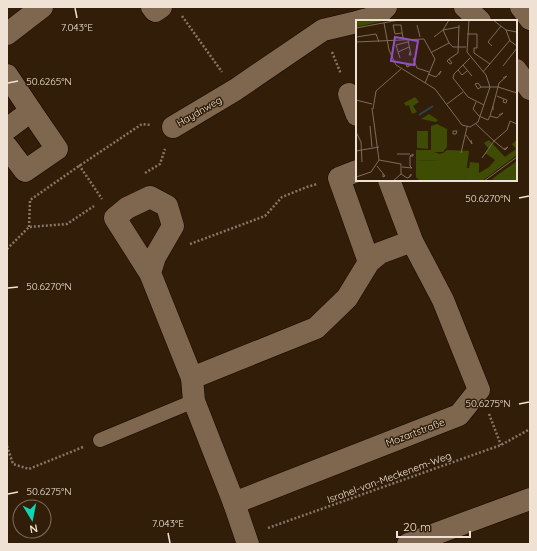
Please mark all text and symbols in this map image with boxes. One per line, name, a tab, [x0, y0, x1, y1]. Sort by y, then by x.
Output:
inset map	[356, 20, 517, 181]
text: 7.043°E	[61, 21, 93, 34]
text: 50.6265°N	[26, 75, 72, 88]
street label: Haydnweg	[174, 93, 224, 130]
text: 50.6270°N	[465, 192, 511, 205]
text: 50.6270°N	[26, 280, 72, 293]
text: 50.6275°N	[465, 397, 511, 410]
street label: Mozartstraße	[384, 415, 447, 450]
street label: Israhel-van-Meckenem-Weg	[325, 449, 453, 506]
text: 50.6275°N	[26, 485, 72, 498]
north arrow	[12, 499, 52, 539]
scale bar	[397, 513, 470, 539]
text: 7.043°E	[152, 517, 184, 530]
text: 20 m	[403, 519, 431, 534]
text: N	[29, 521, 39, 536]

